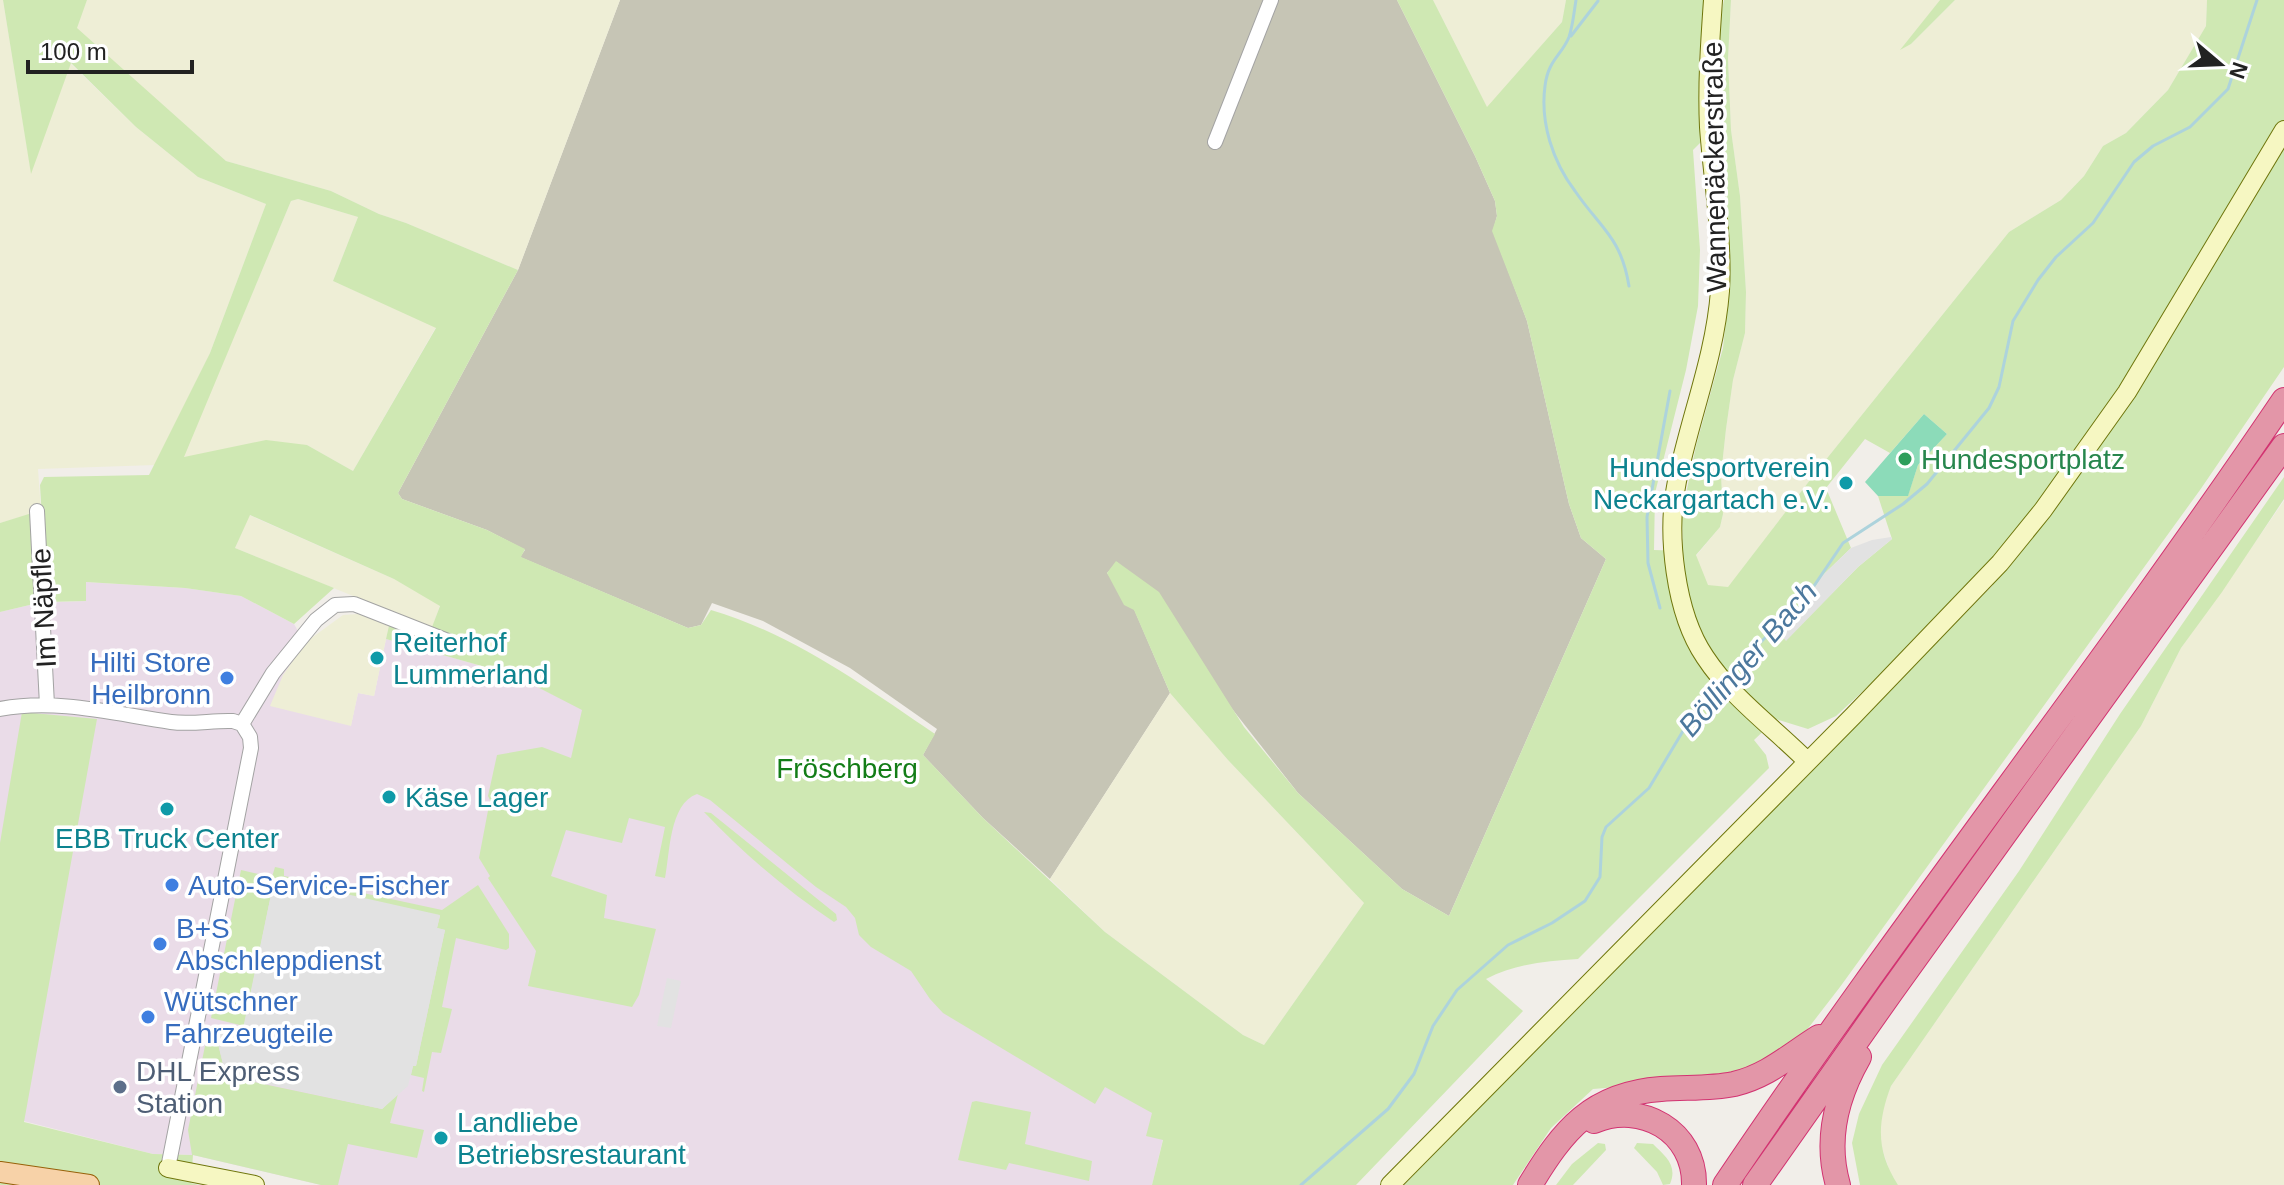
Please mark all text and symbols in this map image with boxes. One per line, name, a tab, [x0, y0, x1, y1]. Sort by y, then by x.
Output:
scale bar	[28, 24, 192, 74]
north arrow	[2180, 24, 2260, 104]
text: 100 m	[40, 38, 107, 65]
street label: Wannenäckerstraße	[1697, 41, 1732, 293]
text: N	[2224, 59, 2253, 82]
place label: Hundesportplatz	[1921, 444, 2125, 475]
marker: Hundesportplatz	[1896, 450, 1914, 468]
place label: Hundesportverein Neckargartach e.V.	[1593, 452, 1830, 515]
marker: Hundesportverein Neckargartach e.V.	[1837, 474, 1855, 492]
street label: Im Näpfle	[25, 547, 62, 669]
water label: Böllinger Bach	[1672, 575, 1824, 742]
place label: Reiterhof Lummerland	[393, 627, 549, 690]
place label: Hilti Store Heilbronn	[90, 647, 211, 710]
marker: Reiterhof Lummerland	[368, 649, 386, 667]
marker: Hilti Store Heilbronn	[218, 669, 236, 687]
park label: Fröschberg	[776, 753, 918, 784]
place label: Käse Lager	[405, 782, 548, 813]
marker: Käse Lager	[380, 788, 398, 806]
marker: EBB Truck Center	[158, 800, 176, 818]
place label: EBB Truck Center	[55, 823, 279, 854]
place label: Auto-Service-Fischer	[188, 870, 449, 901]
marker: Auto-Service-Fischer	[163, 876, 181, 894]
place label: B+S Abschleppdienst	[176, 913, 382, 976]
marker: B+S Abschleppdienst	[151, 935, 169, 953]
place label: Wütschner Fahrzeugteile	[164, 986, 334, 1049]
marker: Wütschner Fahrzeugteile	[139, 1008, 157, 1026]
place label: DHL Express Station	[136, 1056, 300, 1119]
marker: DHL Express Station	[111, 1078, 129, 1096]
place label: Landliebe Betriebsrestaurant	[457, 1107, 686, 1170]
marker: Landliebe Betriebsrestaurant	[432, 1129, 450, 1147]

